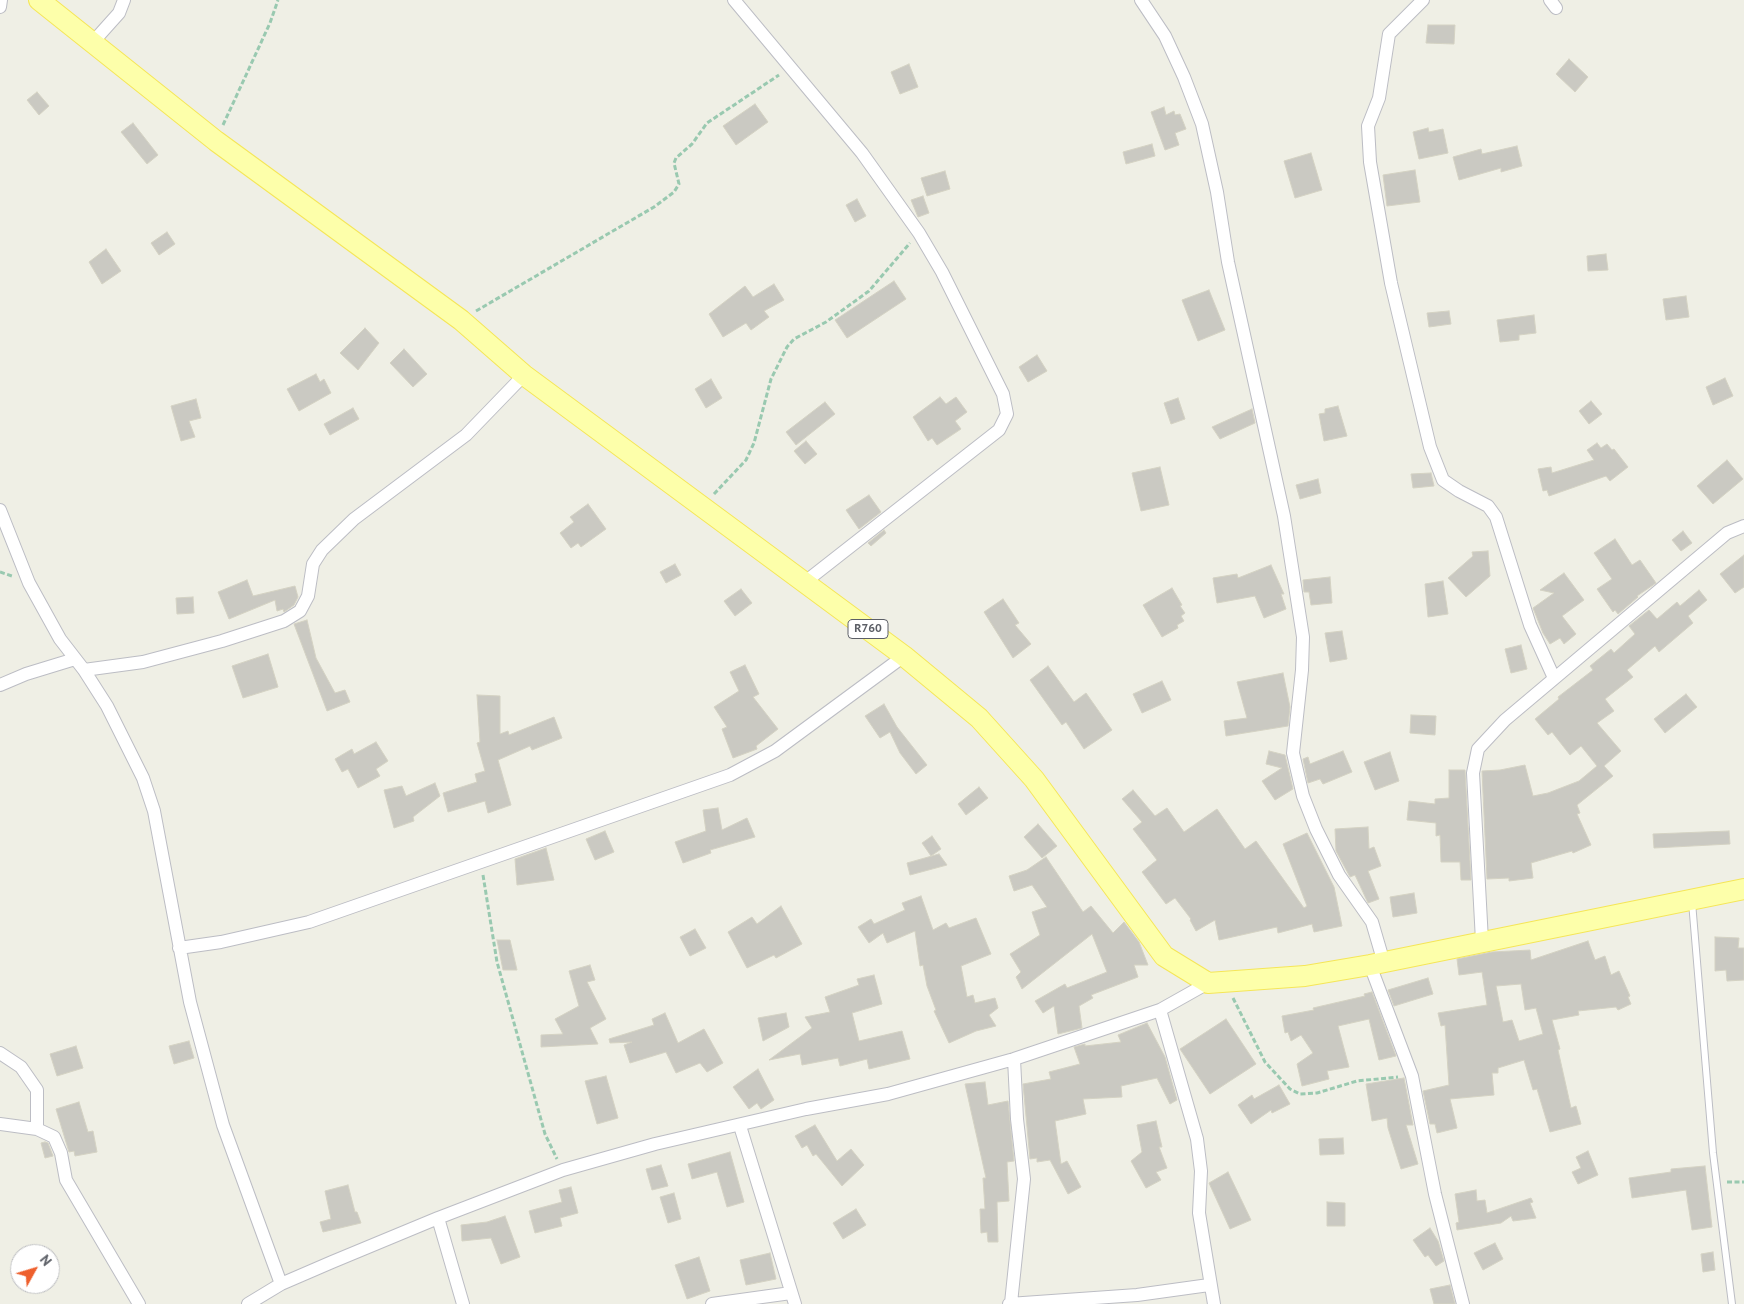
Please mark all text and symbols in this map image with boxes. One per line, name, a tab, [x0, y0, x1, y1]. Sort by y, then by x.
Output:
road number: R760	[848, 620, 888, 638]
north arrow	[10, 1244, 60, 1294]
text: N	[36, 1251, 56, 1269]

